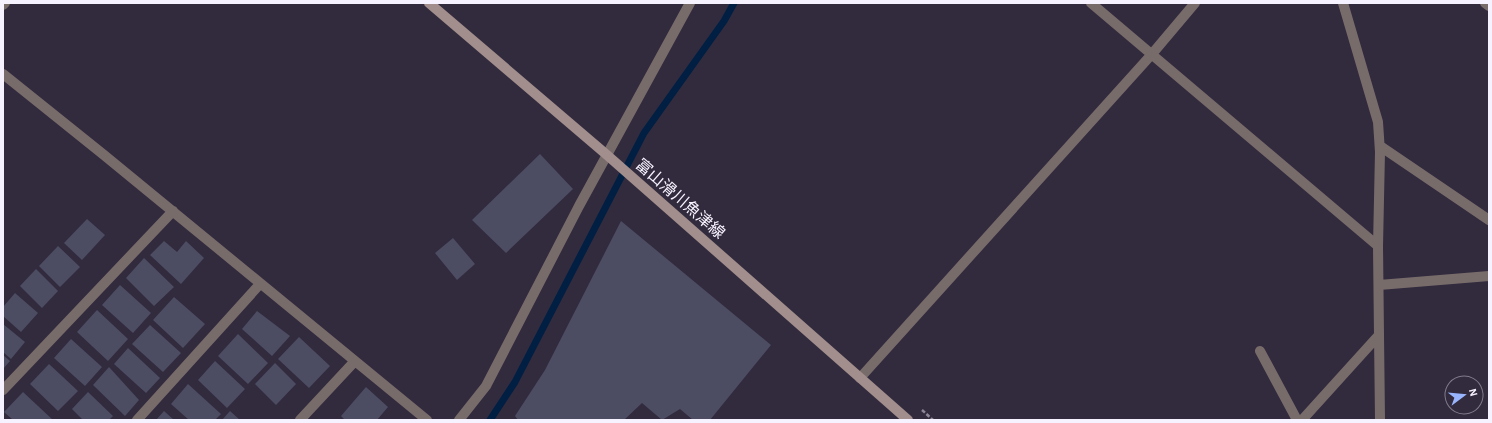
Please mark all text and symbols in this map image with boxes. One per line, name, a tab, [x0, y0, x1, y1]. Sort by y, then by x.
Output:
street label: 富山滑川魚津線	[632, 155, 729, 242]
north arrow	[1444, 375, 1484, 415]
text: N	[1467, 387, 1479, 398]

